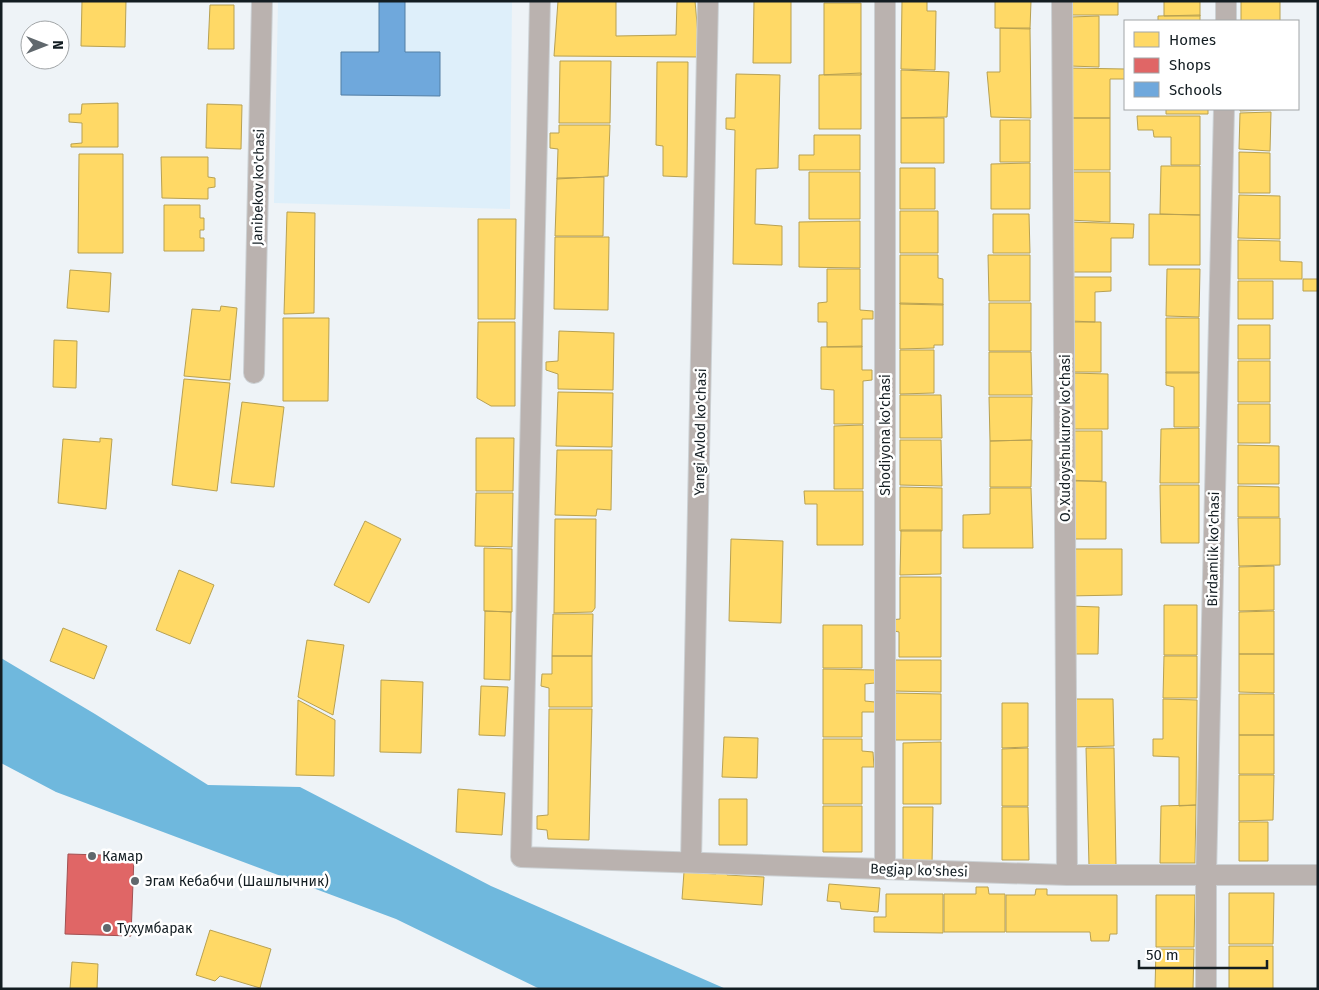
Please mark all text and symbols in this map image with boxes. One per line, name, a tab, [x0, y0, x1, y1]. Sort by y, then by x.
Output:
north arrow	[20, 20, 70, 70]
legend	[1124, 20, 1299, 110]
text: Homes	[1169, 31, 1216, 49]
text: N	[49, 40, 66, 50]
text: Shops	[1169, 56, 1211, 74]
text: Schools	[1169, 81, 1222, 99]
street label: Janibekov ko'chasi	[249, 129, 268, 245]
street label: O. Xudoyshukurov ko'chasi	[1057, 354, 1074, 522]
street label: Yangi Avlod ko'chasi	[691, 368, 710, 496]
street label: Shodiyona ko'chasi	[877, 374, 894, 496]
street label: Birdamlik ko'chasi	[1204, 491, 1223, 607]
place label: Камар	[102, 848, 143, 865]
marker: Камар	[86, 850, 98, 862]
street label: Begjap ko'shesi	[870, 860, 968, 881]
place label: Эгам Кебабчи (Шашлычник)	[145, 873, 329, 890]
marker: Эгам Кебабчи (Шашлычник)	[129, 875, 141, 887]
place label: Тухумбарак	[117, 920, 193, 937]
marker: Тухумбарак	[101, 922, 113, 934]
scale bar	[1139, 938, 1266, 970]
text: 50 m	[1146, 946, 1179, 964]

